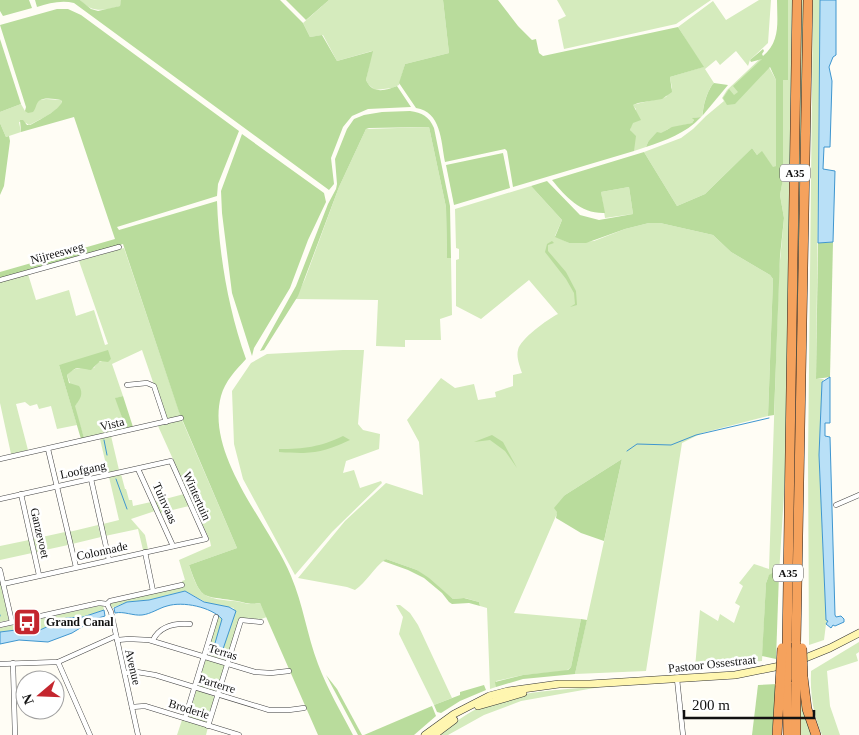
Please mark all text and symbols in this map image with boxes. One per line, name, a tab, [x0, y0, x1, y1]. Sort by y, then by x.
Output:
road number: A35	[780, 164, 810, 182]
street label: Nijreesweg	[29, 239, 85, 267]
street label: Vista	[98, 414, 126, 434]
street label: Loofgang	[59, 458, 107, 482]
street label: Wintertuin	[180, 470, 214, 522]
street label: Tuinvaas	[150, 480, 180, 526]
street label: Ganzevoet	[27, 506, 53, 560]
street label: Colonnade	[75, 539, 129, 563]
road number: A35	[773, 564, 803, 582]
bus stop icon: Grand Canal	[12, 607, 42, 637]
place label: Grand Canal	[46, 615, 114, 629]
street label: Terras	[207, 641, 240, 663]
street label: Avenue	[122, 648, 144, 686]
street label: Pastoor Ossestraat	[667, 652, 757, 676]
north arrow	[15, 670, 65, 720]
street label: Parterre	[197, 672, 237, 696]
scale bar	[684, 688, 814, 720]
text: N	[19, 692, 37, 706]
street label: Broderie	[167, 696, 211, 722]
text: 200 m	[692, 697, 730, 713]

